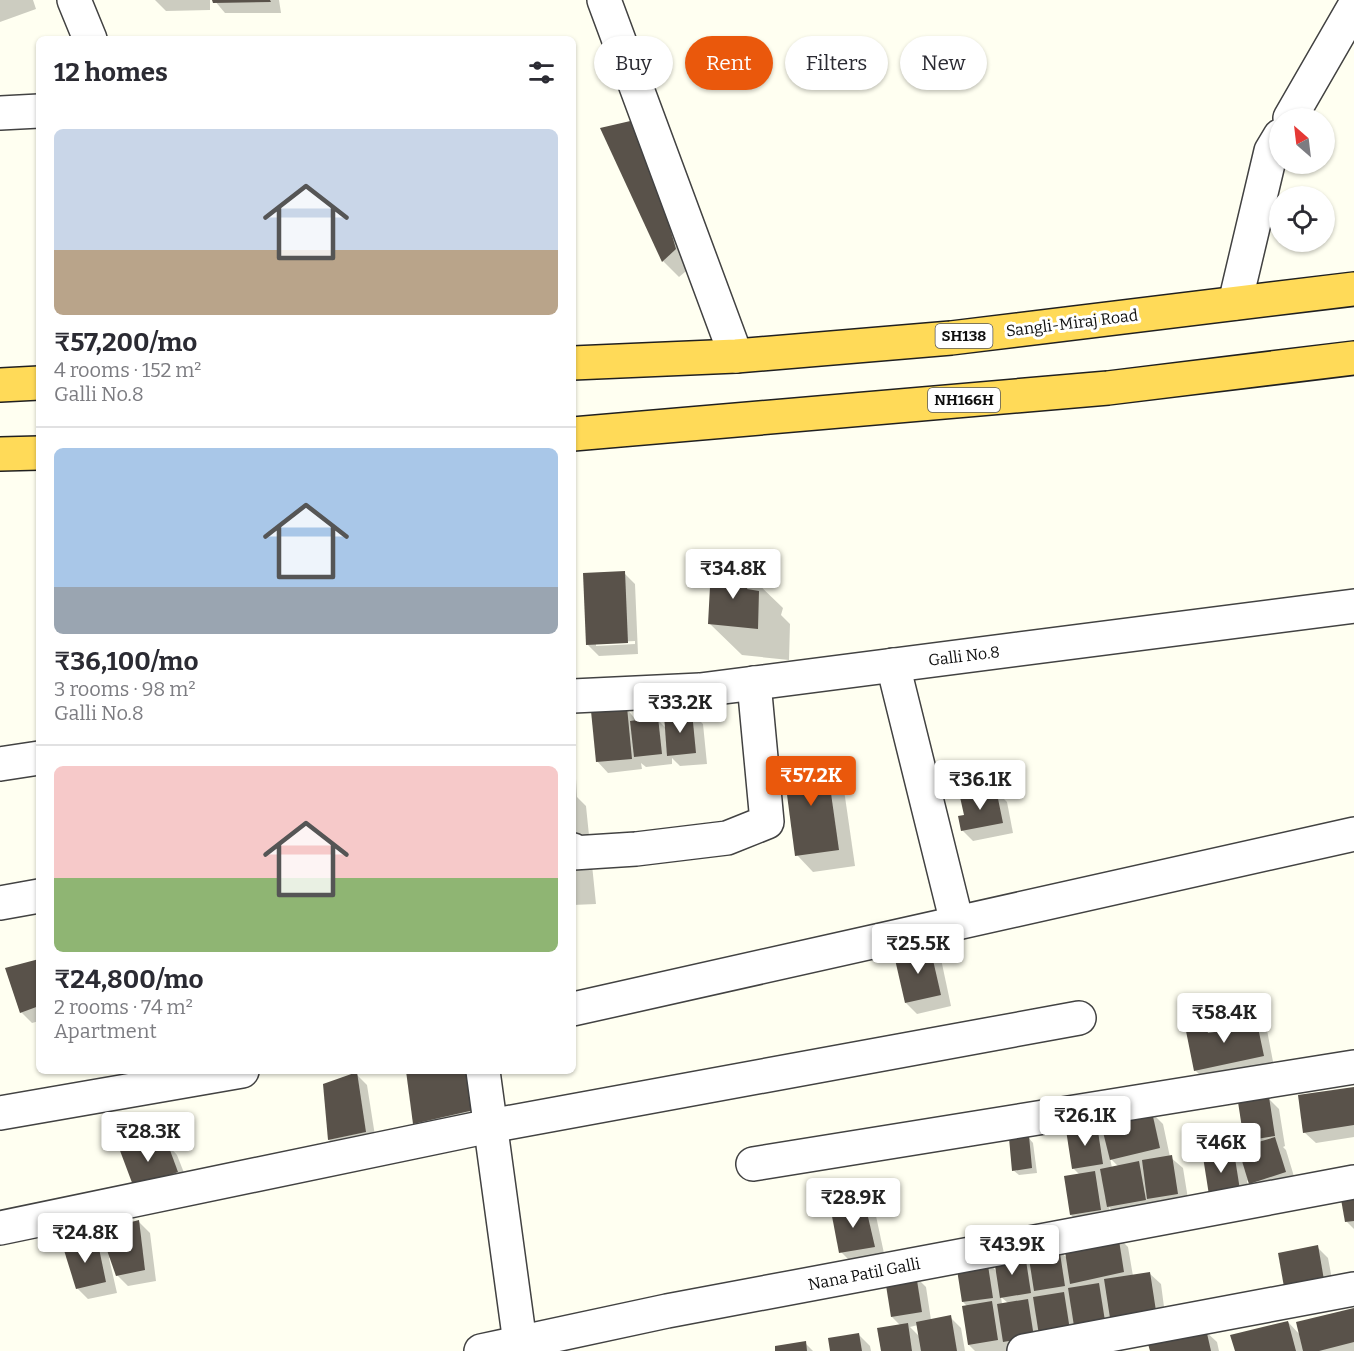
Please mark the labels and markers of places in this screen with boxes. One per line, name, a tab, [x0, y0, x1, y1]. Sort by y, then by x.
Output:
pin: ₹34.8K	[684, 549, 782, 600]
pin: ₹33.2K	[631, 683, 729, 734]
pin: ₹57.2K	[762, 756, 860, 807]
pin: ₹36.1K	[931, 760, 1029, 811]
pin: ₹25.5K	[869, 924, 967, 975]
pin: ₹58.4K	[1175, 993, 1273, 1044]
pin: ₹26.1K	[1036, 1096, 1134, 1147]
pin: ₹28.3K	[99, 1112, 197, 1163]
pin: ₹46K	[1185, 1123, 1257, 1174]
pin: ₹28.9K	[804, 1178, 902, 1229]
pin: ₹24.8K	[36, 1213, 134, 1264]
pin: ₹43.9K	[963, 1225, 1061, 1276]

